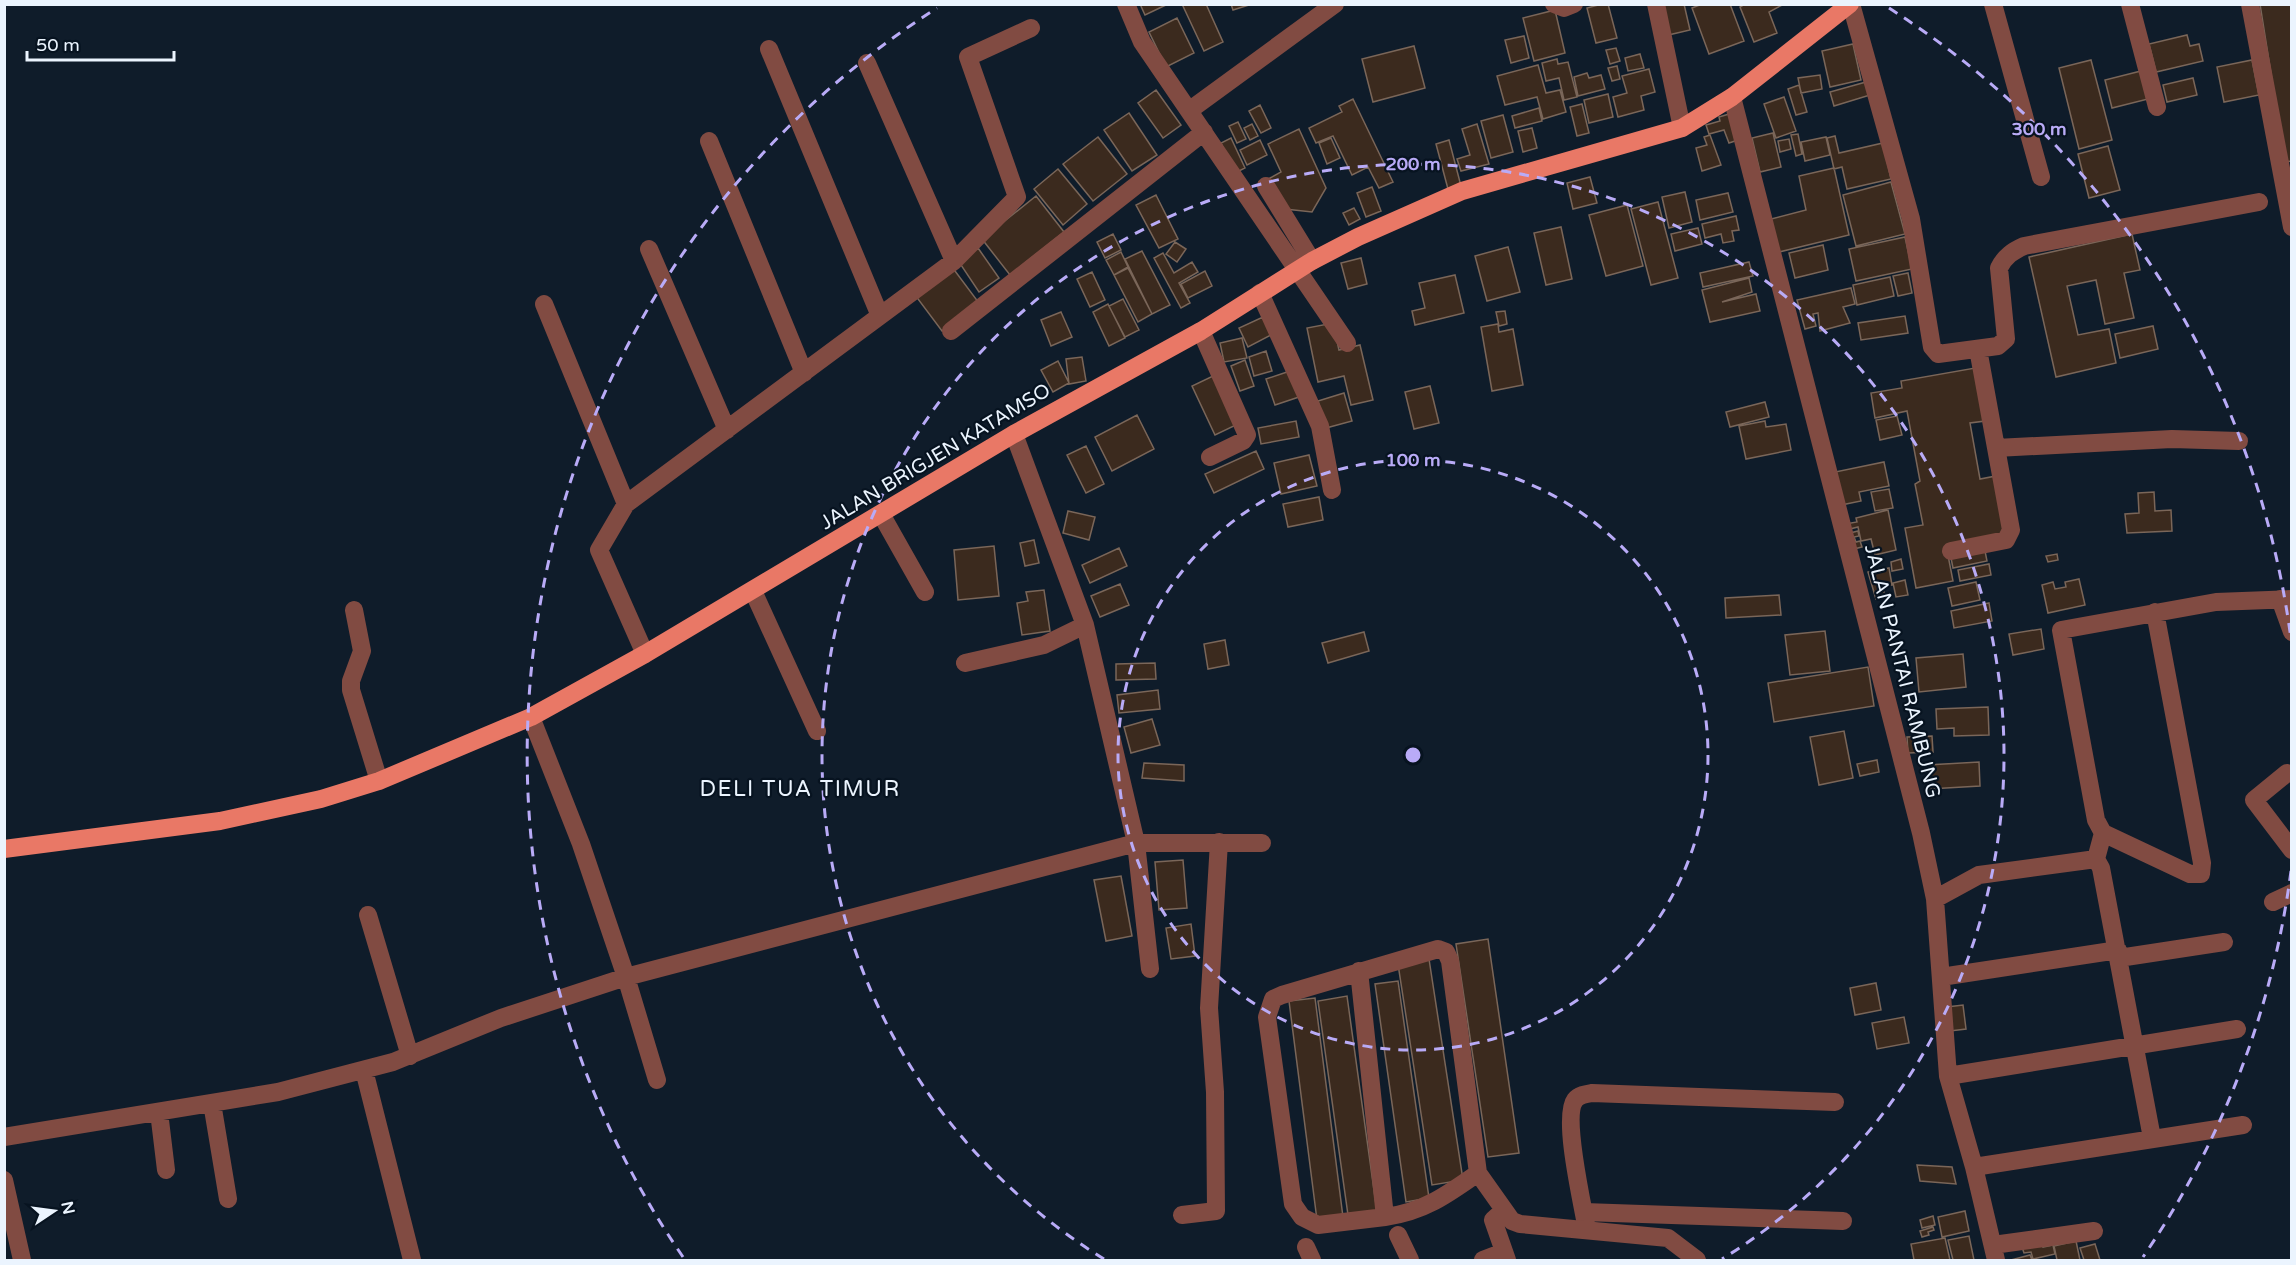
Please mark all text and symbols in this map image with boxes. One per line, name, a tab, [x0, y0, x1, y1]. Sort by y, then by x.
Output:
scale bar	[27, 24, 174, 62]
text: 50 m	[36, 34, 80, 56]
text: 300 m	[2011, 118, 2067, 140]
text: 200 m	[1385, 153, 1441, 175]
street label: JALAN BRIGJEN KATAMSO	[816, 379, 1055, 535]
text: 100 m	[1385, 449, 1441, 471]
street label: JALAN PANTAI RAMBUNG	[1859, 542, 1945, 801]
centre of rings	[1403, 745, 1423, 765]
district label: DELI TUA TIMUR	[699, 776, 901, 802]
north arrow	[24, 1181, 84, 1241]
text: N	[56, 1199, 79, 1216]

